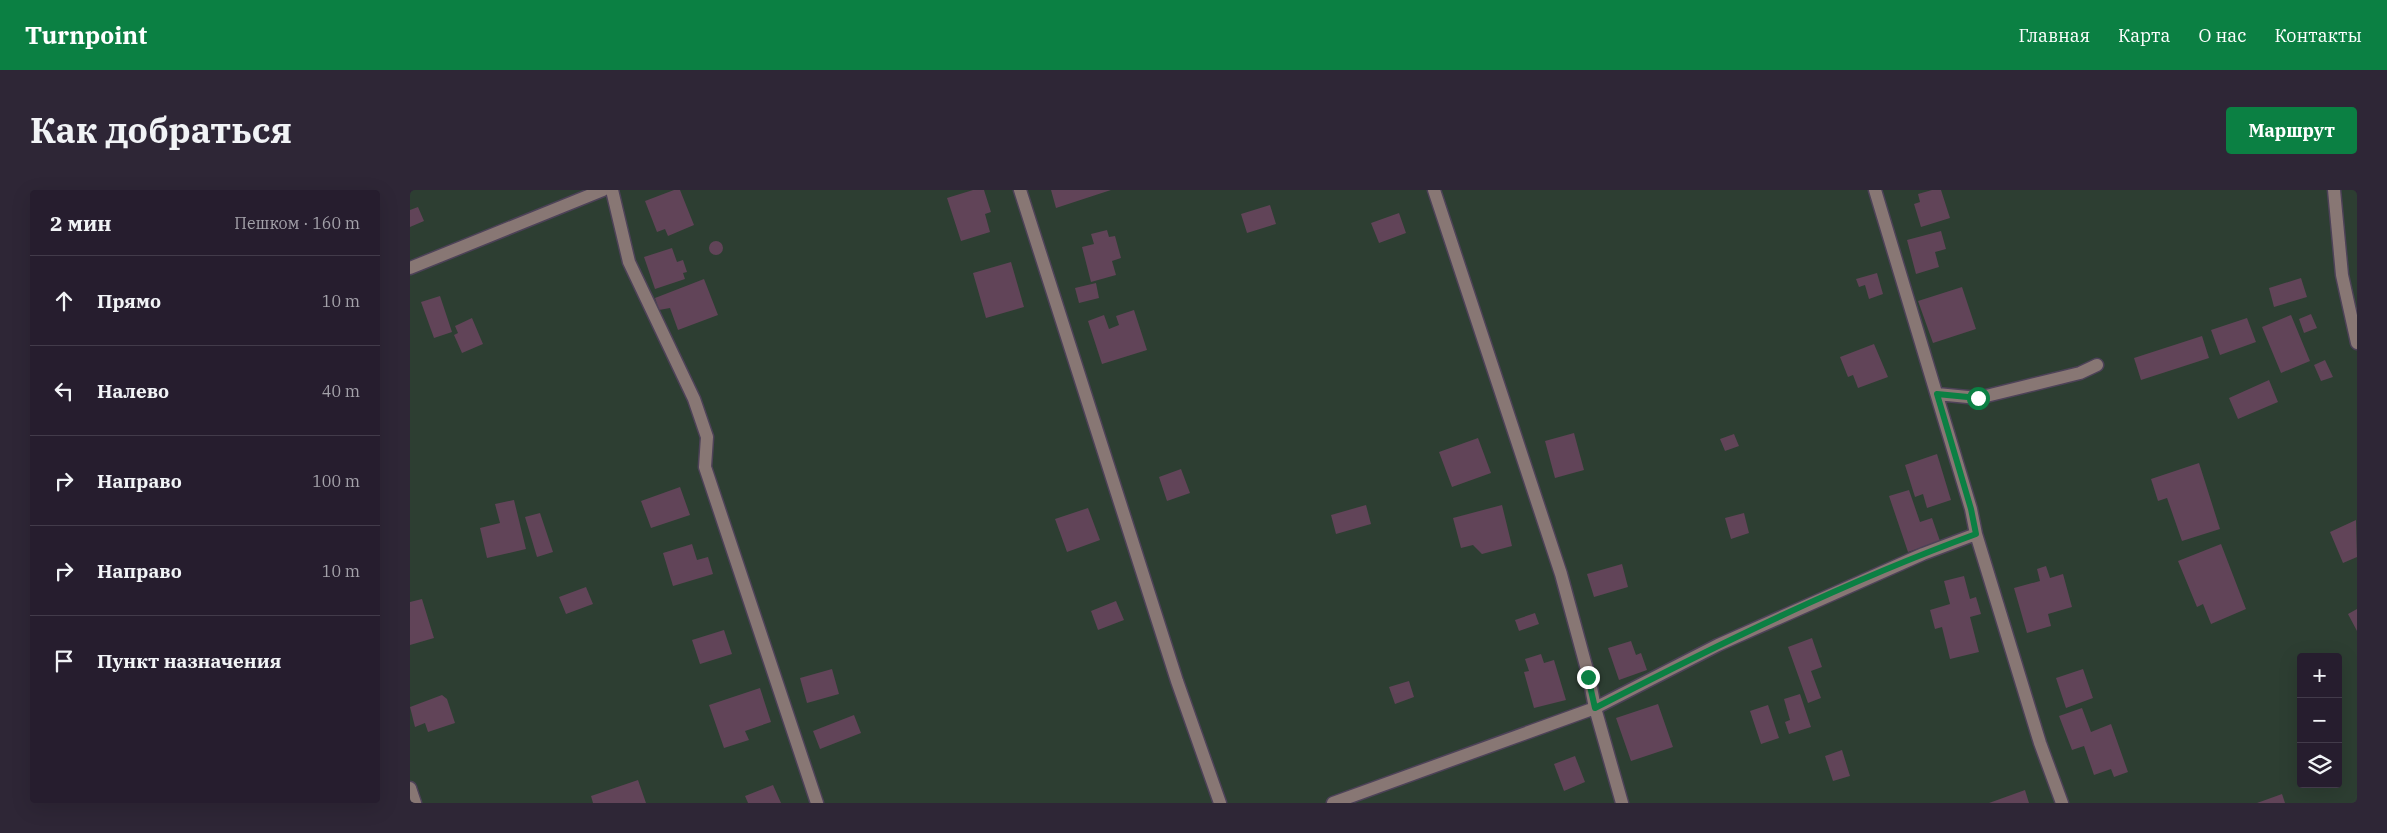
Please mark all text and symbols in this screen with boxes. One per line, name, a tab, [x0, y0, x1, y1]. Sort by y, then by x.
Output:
text: Turnpoint	[25, 19, 147, 51]
text: Главная	[2018, 24, 2090, 47]
text: Карта	[2118, 24, 2170, 47]
text: О нас	[2198, 24, 2246, 47]
text: Контакты	[2274, 24, 2362, 47]
text: Как добраться	[30, 107, 292, 153]
button: Маршрут	[2226, 107, 2357, 154]
text: 2 мин	[50, 209, 112, 237]
text: Пешком · 160 m	[234, 213, 360, 233]
icon: ahead	[50, 287, 78, 315]
text: Прямо	[97, 289, 161, 313]
text: 10 m	[322, 291, 360, 311]
icon: left	[50, 377, 78, 405]
text: Налево	[97, 379, 169, 403]
text: 40 m	[322, 381, 360, 401]
route start	[1967, 387, 1990, 410]
icon: right	[50, 467, 78, 495]
text: Направо	[97, 469, 182, 493]
text: 100 m	[312, 471, 360, 491]
icon: right	[50, 557, 78, 585]
text: Направо	[97, 559, 182, 583]
text: 10 m	[322, 561, 360, 581]
icon: arrive	[50, 647, 78, 675]
text: Пункт назначения	[97, 649, 281, 673]
map controls	[2297, 653, 2342, 788]
button: +	[2297, 653, 2342, 698]
route end	[1577, 666, 1600, 689]
button: −	[2297, 698, 2342, 743]
button: layers	[2297, 743, 2342, 788]

